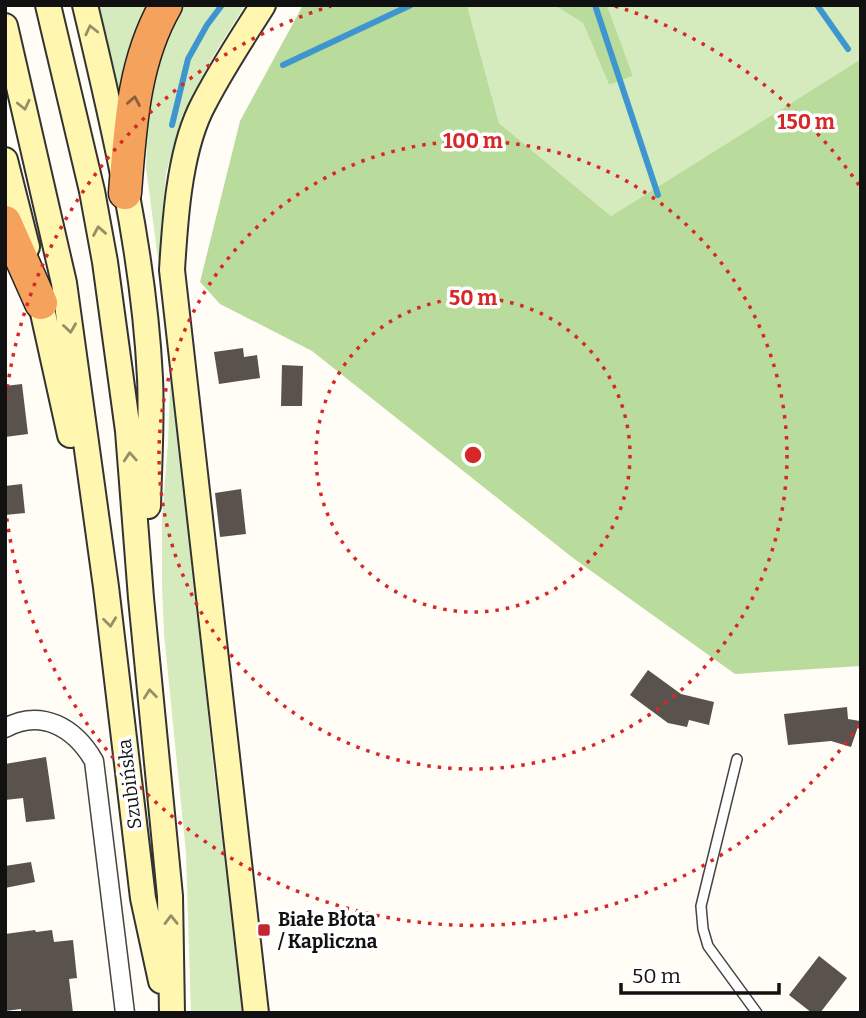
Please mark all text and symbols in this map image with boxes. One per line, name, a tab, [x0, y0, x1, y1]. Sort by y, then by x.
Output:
one-way arrow	[85, 24, 99, 36]
one-way arrow	[126, 95, 141, 107]
one-way arrow	[16, 99, 31, 111]
text: 150 m	[777, 109, 835, 135]
text: 100 m	[443, 128, 503, 154]
one-way arrow	[93, 225, 108, 237]
text: 50 m	[449, 285, 497, 311]
one-way arrow	[62, 322, 77, 334]
centre of rings	[461, 443, 485, 467]
one-way arrow	[123, 451, 138, 462]
one-way arrow	[102, 616, 117, 627]
one-way arrow	[143, 688, 158, 699]
street label: Szubińska	[112, 737, 146, 830]
place label: Białe Błota / Kapliczna	[277, 908, 378, 953]
one-way arrow	[163, 914, 179, 925]
marker: Białe Błota / Kapliczna	[256, 922, 272, 938]
scale bar	[621, 951, 778, 995]
text: 50 m	[632, 963, 681, 989]

